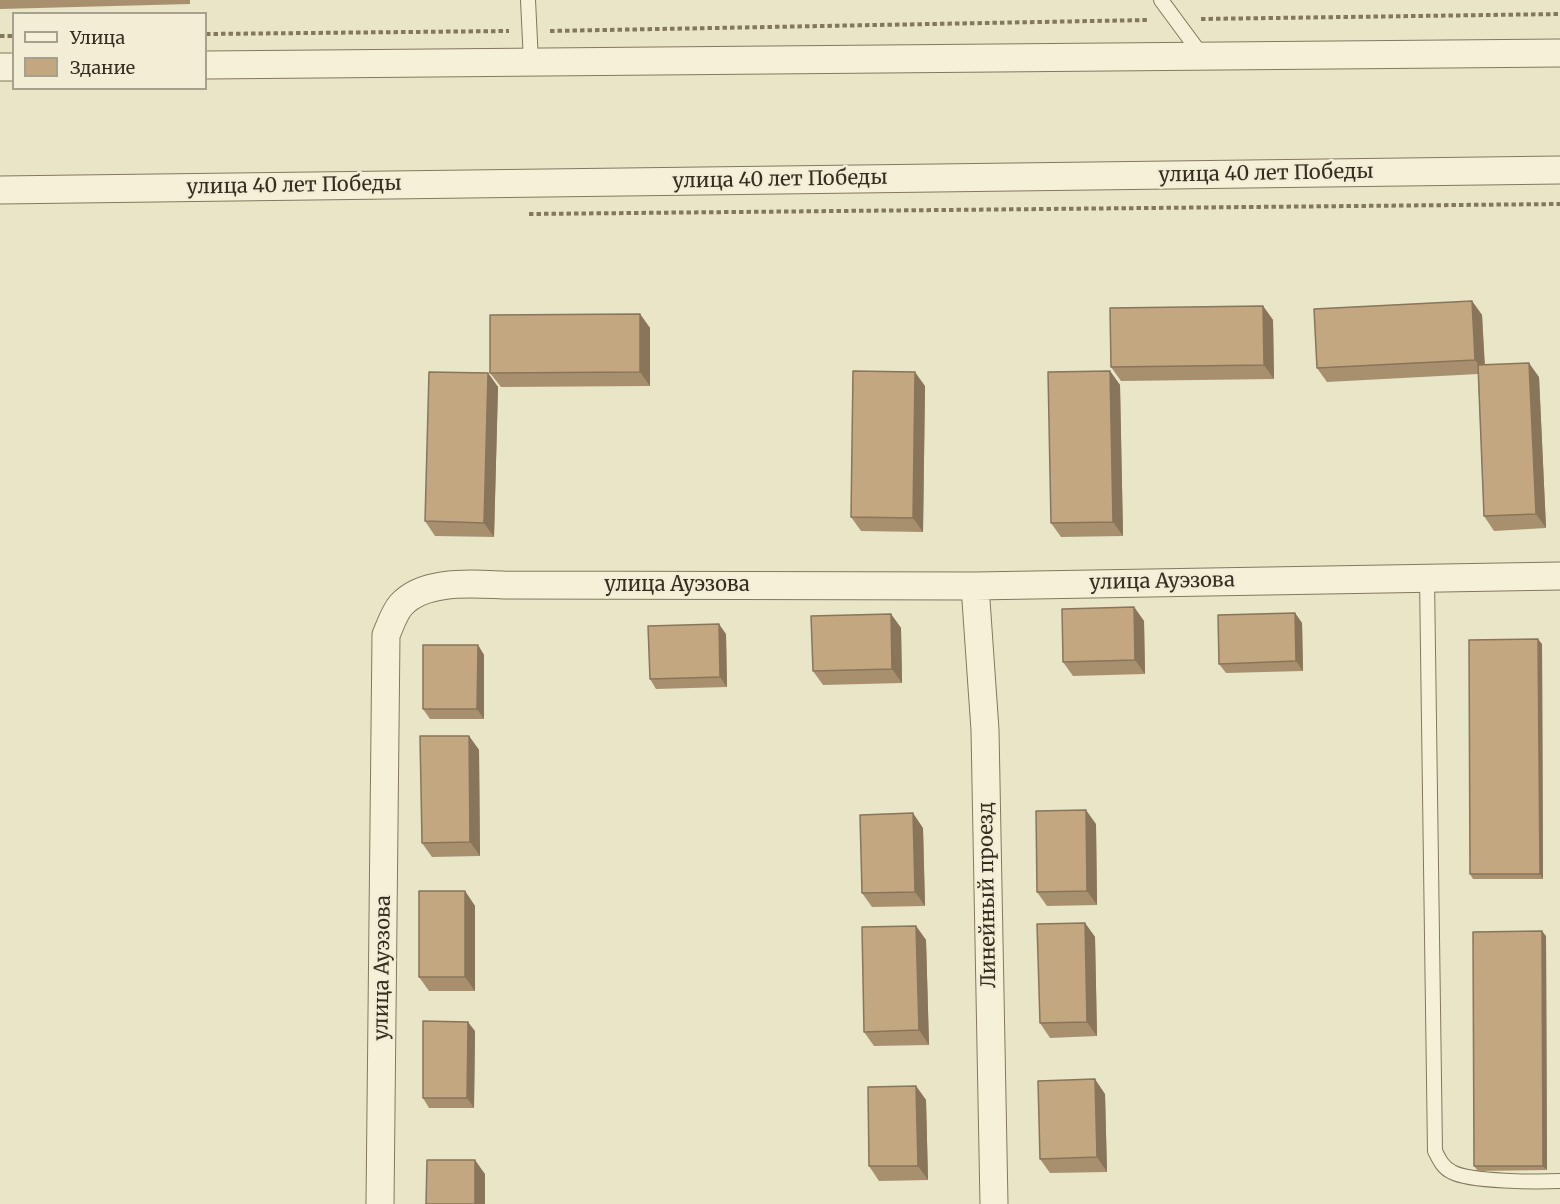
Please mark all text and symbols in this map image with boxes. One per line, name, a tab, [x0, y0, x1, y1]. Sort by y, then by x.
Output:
legend	[12, 12, 207, 90]
text: Улица	[70, 26, 125, 49]
text: Здание	[70, 56, 135, 79]
street label: улица 40 лет Победы	[1158, 160, 1374, 188]
street label: улица 40 лет Победы	[672, 166, 888, 194]
street label: улица 40 лет Победы	[186, 172, 402, 200]
street label: улица Ауэзова	[1089, 569, 1235, 595]
street label: улица Ауэзова	[604, 573, 750, 597]
street label: Линейный проезд	[974, 802, 1002, 988]
street label: улица Ауэзова	[370, 895, 396, 1041]

